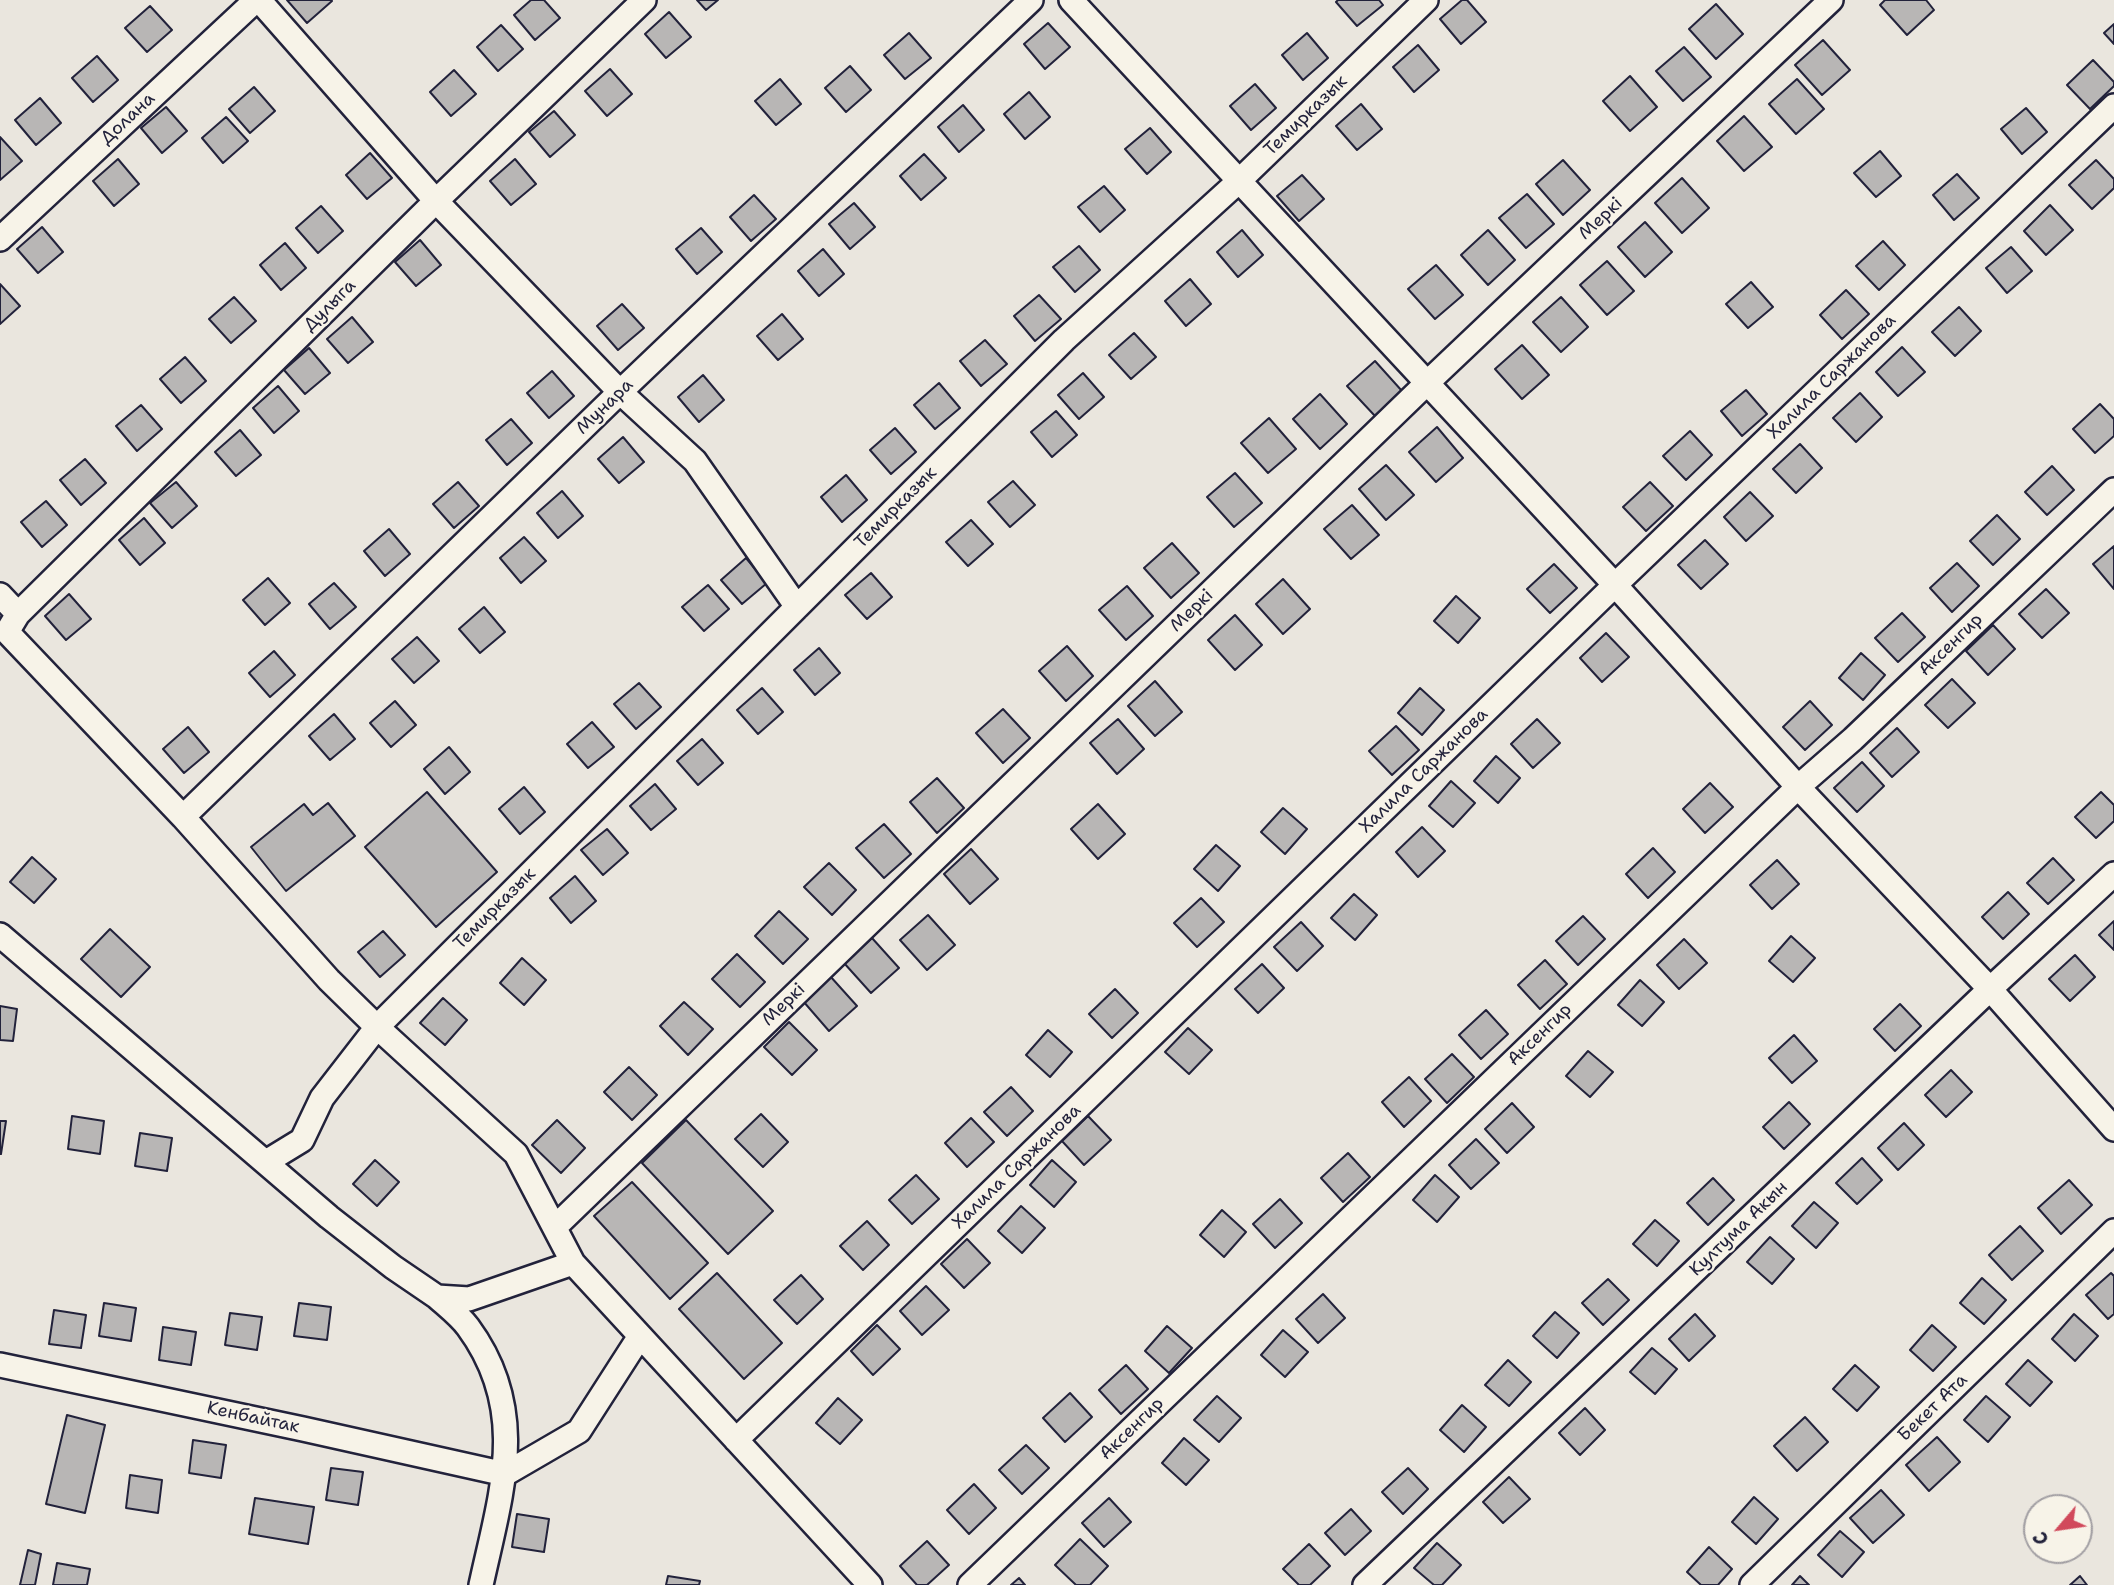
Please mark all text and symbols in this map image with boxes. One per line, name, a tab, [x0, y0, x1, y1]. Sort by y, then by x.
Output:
street label: Темирказык	[1260, 71, 1352, 161]
street label: Долана	[96, 88, 160, 150]
street label: Меркі	[1575, 193, 1627, 245]
street label: Дулыга	[299, 275, 361, 337]
street label: Халила Саржанова	[1763, 310, 1901, 444]
street label: Мунара	[572, 375, 638, 439]
street label: Темирказык	[850, 462, 942, 554]
street label: Меркі	[1166, 585, 1218, 637]
street label: Аксенгир	[1914, 609, 1988, 681]
street label: Халила Саржанова	[1355, 704, 1493, 838]
street label: Темирказык	[449, 863, 541, 955]
street label: Меркі	[758, 979, 810, 1031]
street label: Аксенгир	[1503, 999, 1577, 1071]
street label: Халила Саржанова	[948, 1100, 1086, 1234]
street label: Култума Акын	[1686, 1177, 1792, 1281]
street label: Бекет Ата	[1894, 1370, 1972, 1446]
street label: Аксенгир	[1095, 1393, 1169, 1465]
street label: Кенбайтак	[205, 1398, 301, 1438]
north arrow	[2023, 1494, 2093, 1564]
text: С	[2027, 1527, 2055, 1550]

